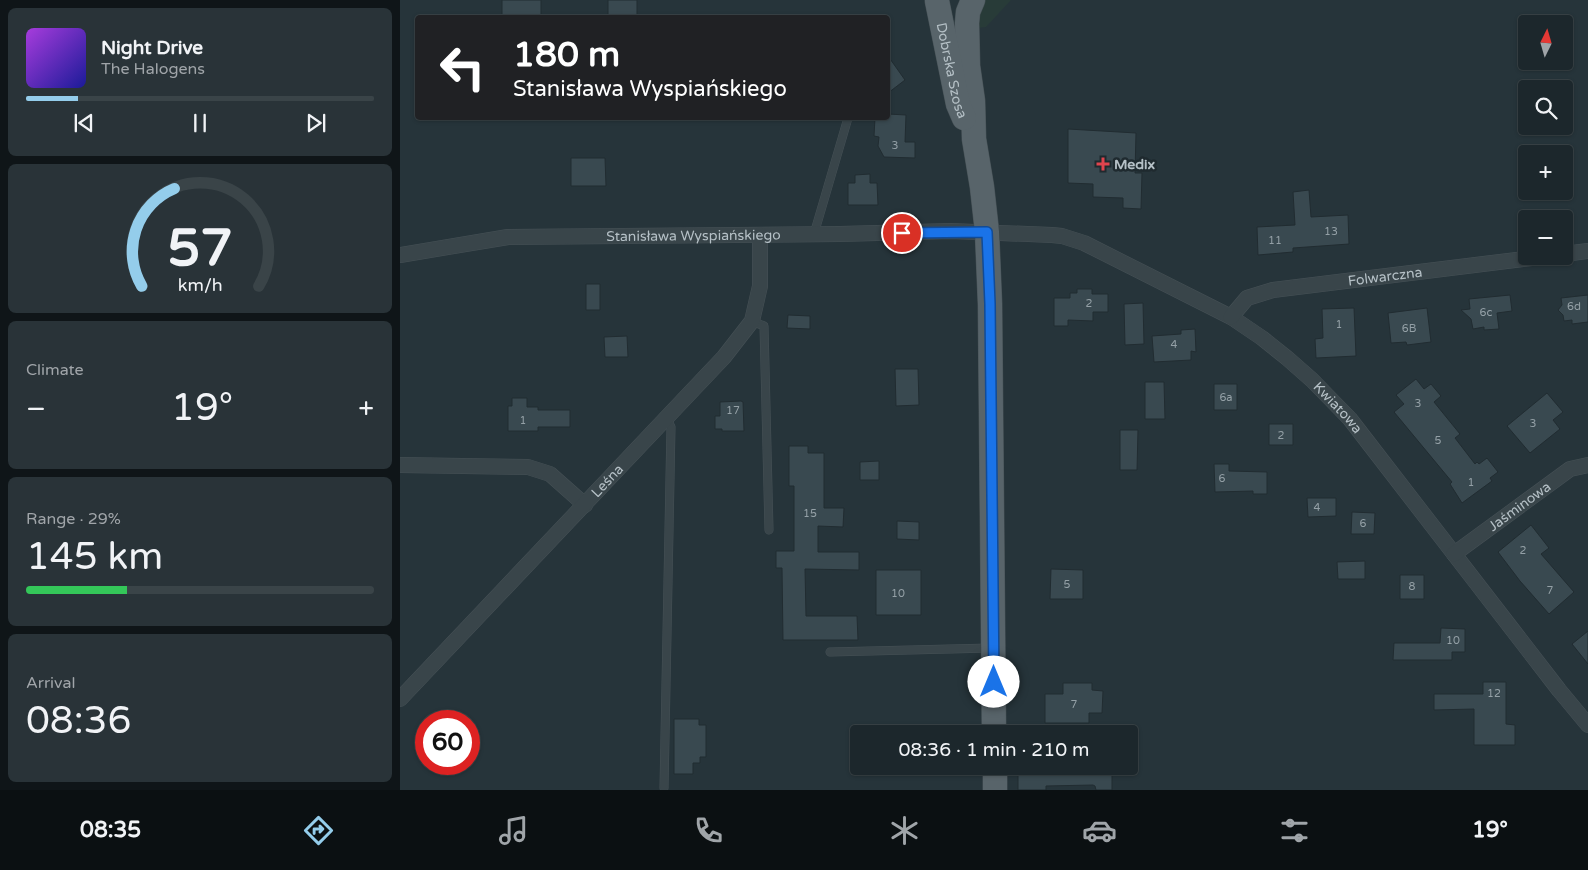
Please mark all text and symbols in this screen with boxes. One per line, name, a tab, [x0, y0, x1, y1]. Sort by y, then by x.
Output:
north arrow	[1518, 15, 1572, 70]
map controls	[1518, 15, 1573, 265]
street label: Dobrska Szosa	[933, 21, 971, 121]
text: 180 m	[513, 34, 620, 76]
icon: left	[430, 35, 495, 100]
text: Night Drive	[101, 37, 203, 59]
text: The Halogens	[101, 59, 205, 79]
text: Stanisława Wyspiańskiego	[513, 76, 787, 102]
button: search	[1518, 80, 1573, 135]
icon: previous	[70, 109, 98, 137]
icon: pause	[186, 109, 214, 137]
icon: next	[302, 109, 330, 137]
house number: 3	[892, 139, 899, 152]
button: +	[1518, 145, 1573, 200]
place label: Medix	[1114, 156, 1156, 173]
marker: Medix	[1096, 157, 1110, 171]
button: −	[1518, 210, 1573, 265]
pin	[881, 212, 923, 254]
text: 57	[167, 217, 233, 280]
icon: arrive	[888, 219, 916, 247]
house number: 13	[1324, 225, 1338, 238]
street label: Stanisława Wyspiańskiego	[606, 227, 781, 245]
house number: 11	[1268, 234, 1282, 247]
street label: Folwarczna	[1347, 264, 1423, 290]
text: km/h	[178, 275, 222, 296]
house number: 2	[1086, 297, 1093, 310]
house number: 6d	[1567, 300, 1581, 313]
house number: 6c	[1480, 306, 1493, 319]
house number: 1	[1336, 318, 1342, 331]
house number: 6B	[1402, 322, 1417, 335]
house number: 4	[1171, 338, 1178, 351]
text: Climate	[26, 360, 84, 380]
street label: Kwiatowa	[1310, 379, 1366, 437]
text: 19°	[171, 385, 233, 431]
house number: 6a	[1219, 391, 1233, 404]
text: −	[26, 392, 46, 426]
text: +	[358, 392, 374, 426]
house number: 3	[1415, 397, 1422, 410]
house number: 17	[726, 404, 740, 417]
house number: 1	[520, 414, 526, 427]
house number: 3	[1530, 417, 1537, 430]
house number: 2	[1278, 429, 1285, 442]
house number: 5	[1435, 434, 1442, 447]
street label: Leśna	[588, 461, 627, 501]
house number: 6	[1219, 472, 1226, 485]
house number: 1	[1468, 476, 1474, 489]
street label: Jaśminowa	[1485, 478, 1554, 535]
house number: 4	[1314, 501, 1321, 514]
house number: 15	[803, 507, 817, 520]
text: Range · 29%	[26, 509, 121, 529]
house number: 6	[1360, 517, 1367, 530]
text: 145 km	[26, 534, 163, 580]
house number: 2	[1520, 544, 1527, 557]
house number: 5	[1064, 578, 1071, 591]
house number: 8	[1409, 580, 1416, 593]
house number: 7	[1547, 584, 1554, 597]
house number: 10	[891, 587, 905, 600]
house number: 10	[1446, 634, 1460, 647]
position arrow	[967, 655, 1019, 707]
text: Arrival	[26, 673, 75, 693]
house number: 12	[1487, 687, 1501, 700]
text: 08:36	[26, 698, 131, 744]
house number: 7	[1071, 698, 1078, 711]
speed limit sign: 60	[415, 710, 480, 775]
text: 08:36 · 1 min · 210 m	[898, 739, 1090, 761]
icon: directions	[301, 813, 336, 848]
icon: music	[496, 813, 531, 848]
icon: phone	[691, 813, 726, 848]
icon: climate	[887, 813, 922, 848]
icon: car	[1082, 813, 1117, 848]
icon: filters	[1277, 813, 1312, 848]
text: 08:35	[80, 817, 141, 843]
text: 19°	[1472, 817, 1508, 843]

